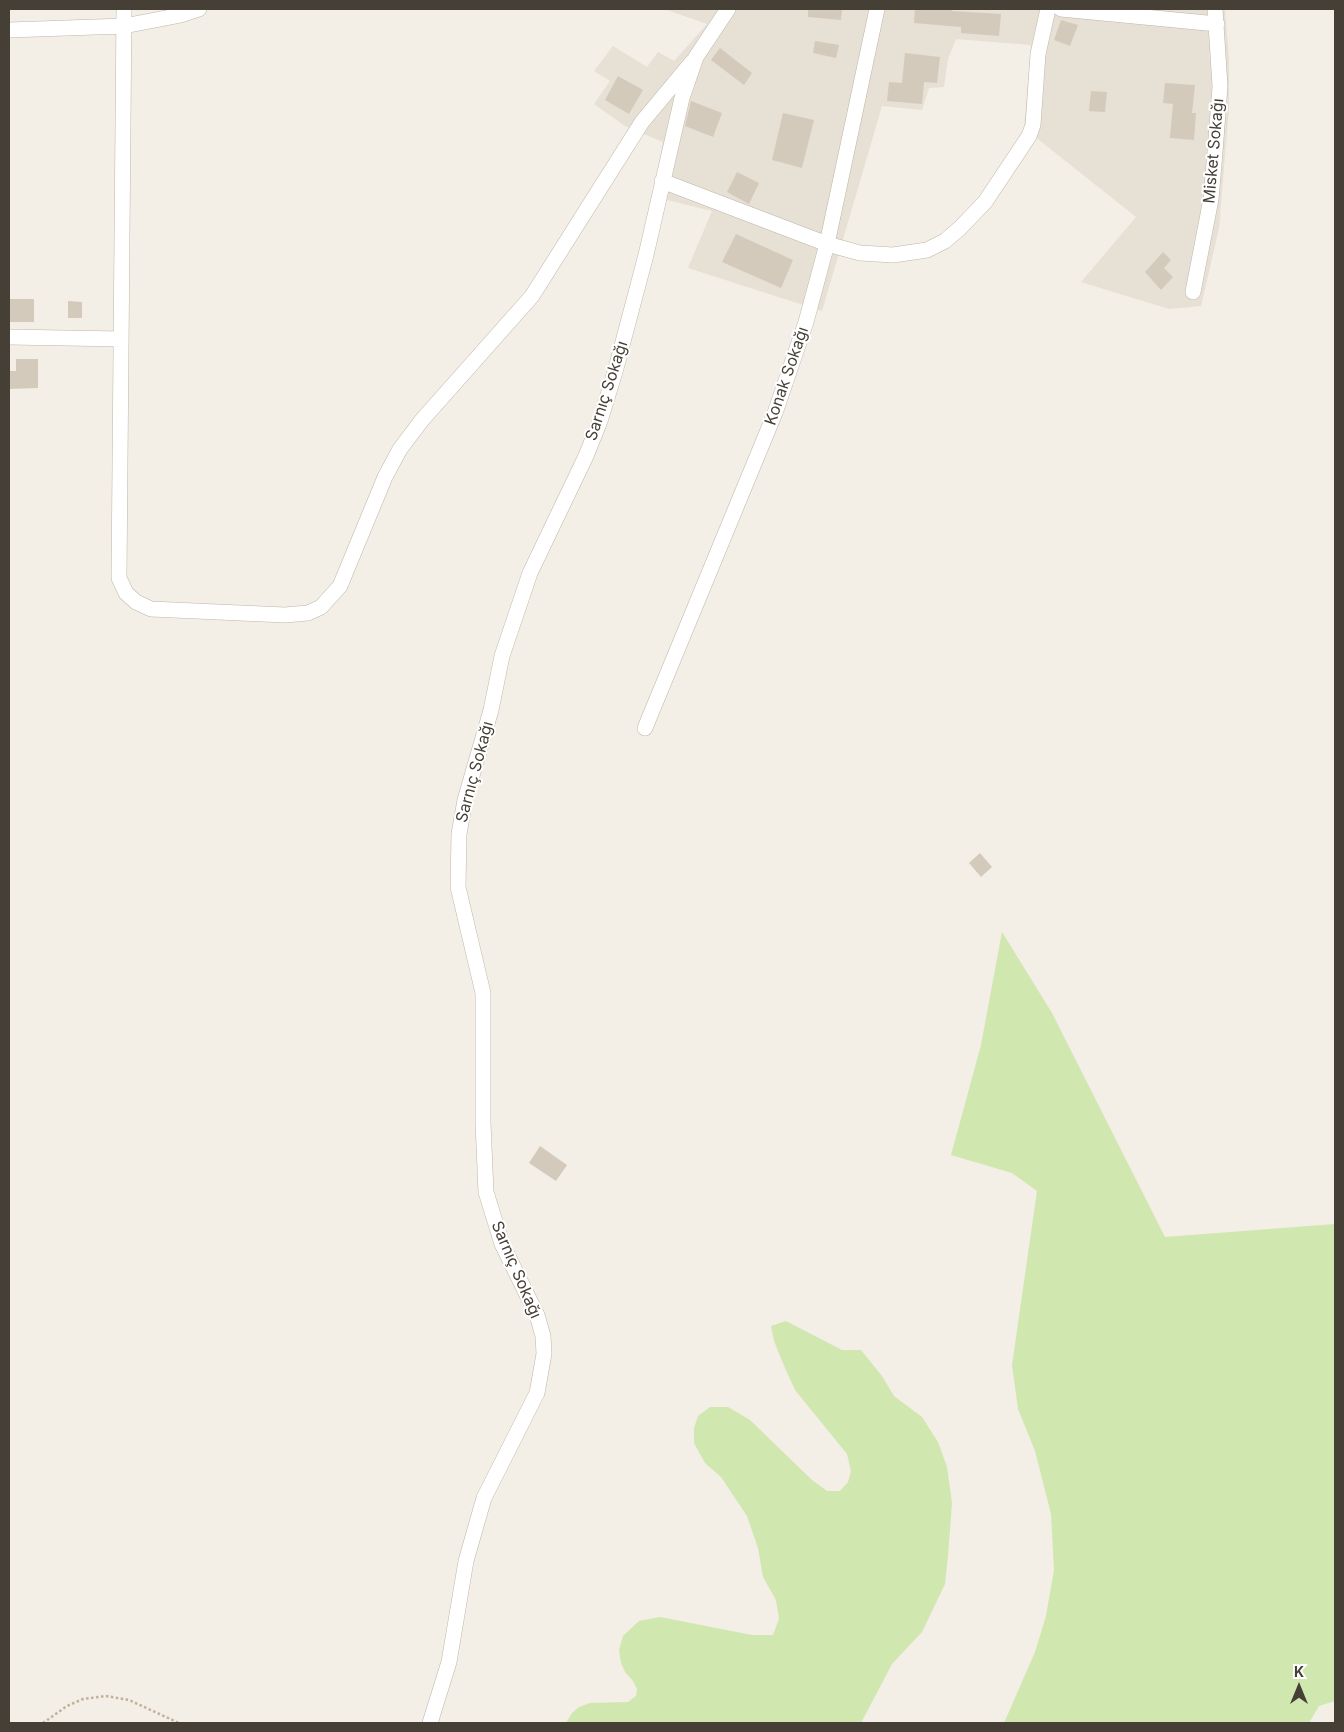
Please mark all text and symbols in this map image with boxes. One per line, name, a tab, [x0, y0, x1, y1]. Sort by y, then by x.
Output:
street label: Misket Sokağı	[1200, 98, 1228, 204]
street label: Konak Sokağı	[761, 324, 813, 428]
street label: Sarnıç Sokağı	[582, 339, 632, 443]
street label: Sarnıç Sokağı	[452, 719, 498, 825]
street label: Sarnıç Sokağı	[487, 1218, 545, 1322]
north arrow	[1274, 1662, 1324, 1712]
text: K	[1294, 1663, 1304, 1680]

